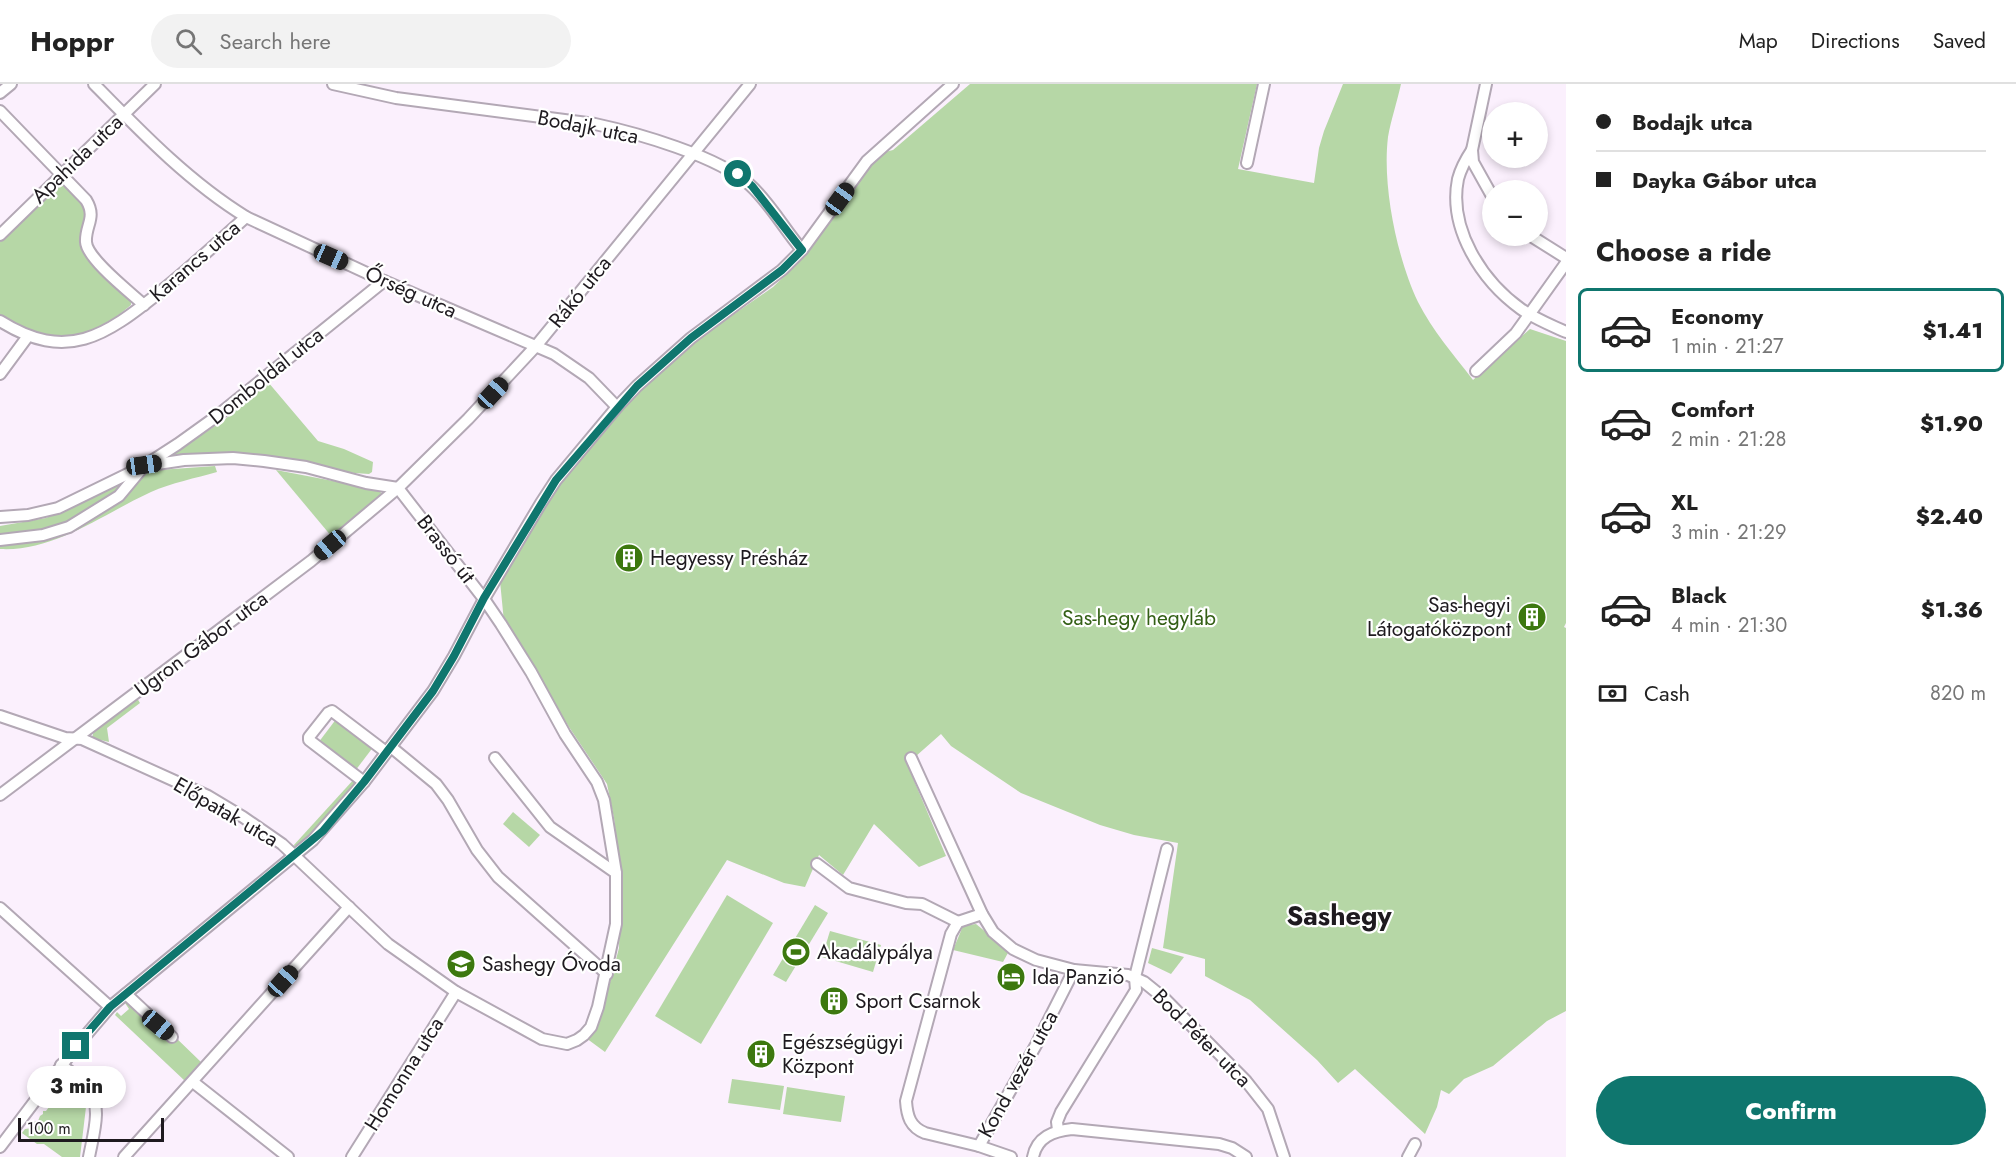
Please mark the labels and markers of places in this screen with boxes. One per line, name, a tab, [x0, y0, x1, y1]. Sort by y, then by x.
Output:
building icon: Hegyessy Présház	[613, 542, 645, 574]
place label: Hegyessy Présház	[650, 543, 808, 573]
place label: Sas-hegyi Látogatóközpont	[1367, 590, 1511, 644]
building icon: Sas-hegyi Látogatóközpont	[1516, 601, 1548, 633]
sports icon: Akadálypálya	[780, 936, 812, 968]
place label: Akadálypálya	[817, 937, 933, 967]
school or university icon: Sashegy Óvoda	[445, 948, 477, 980]
place label: Sashegy Óvoda	[482, 949, 621, 979]
hotel icon: Ida Panzió	[995, 961, 1027, 993]
place label: Ida Panzió	[1032, 962, 1124, 992]
building icon: Sport Csarnok	[818, 985, 850, 1017]
place label: Sport Csarnok	[855, 986, 981, 1016]
place label: Egészségügyi Központ	[782, 1027, 903, 1081]
building icon: Egészségügyi Központ	[745, 1038, 777, 1070]

